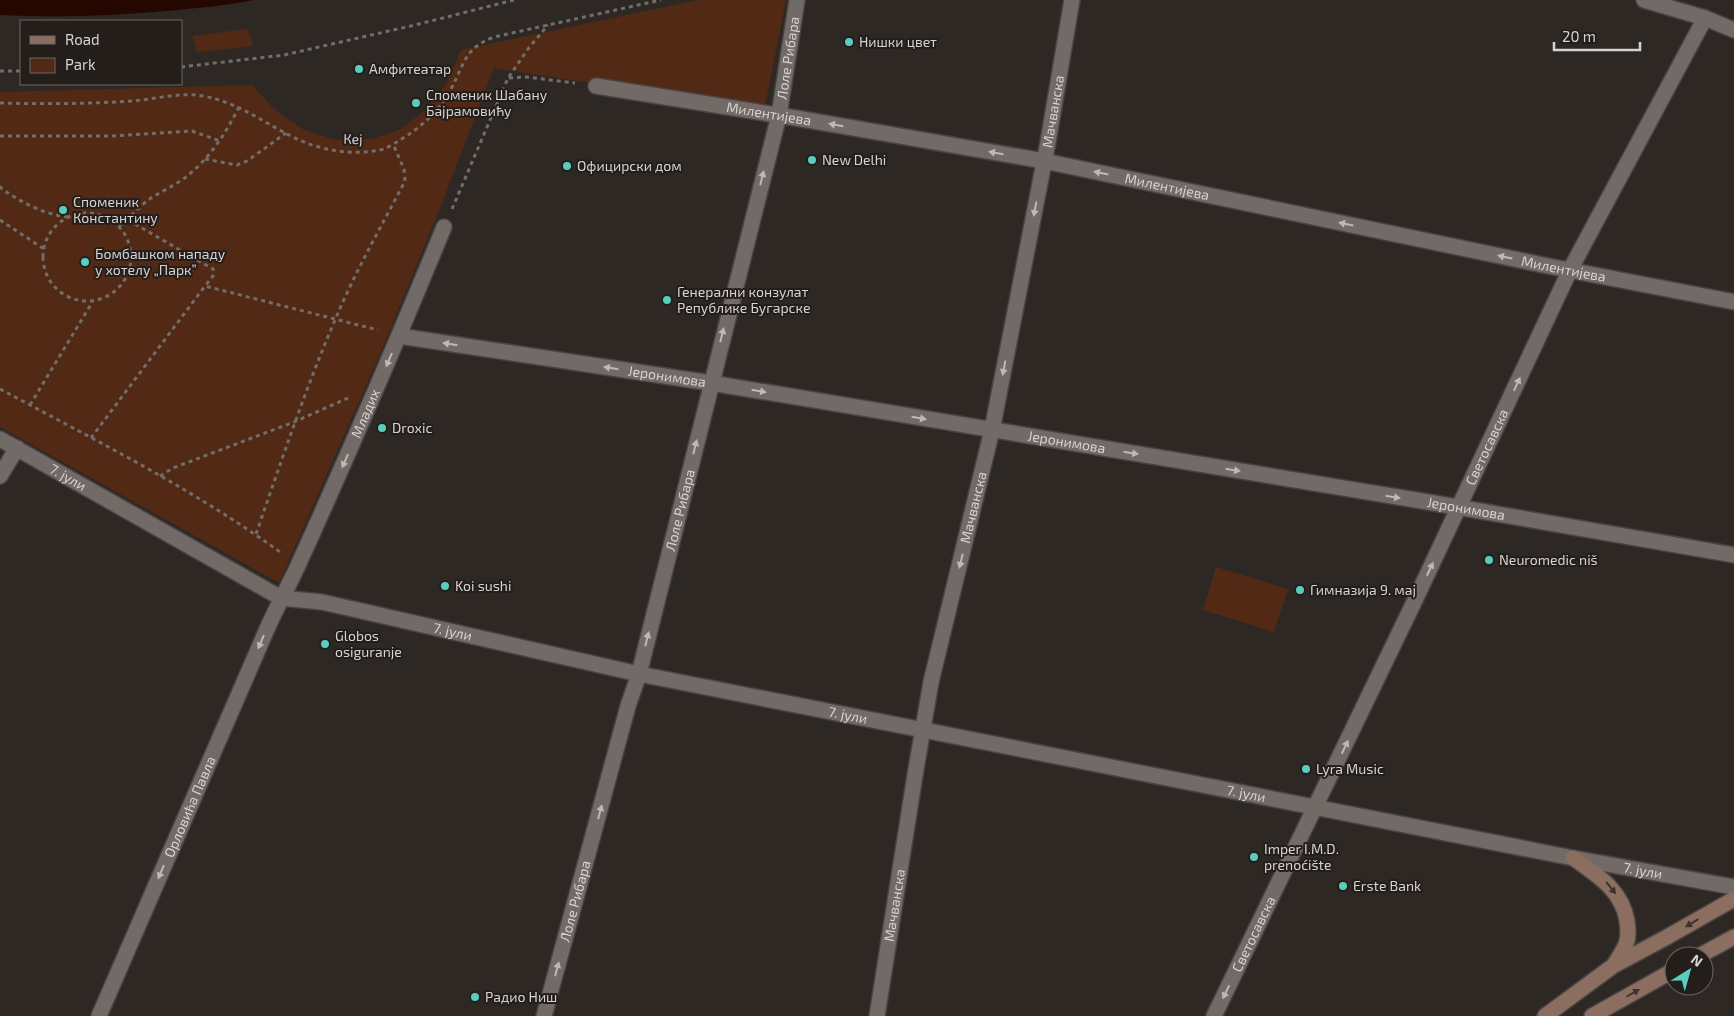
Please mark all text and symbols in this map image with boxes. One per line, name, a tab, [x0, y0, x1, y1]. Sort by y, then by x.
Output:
street label: Лоле Рибара	[773, 15, 802, 101]
legend	[20, 20, 182, 85]
scale bar	[1554, 20, 1640, 52]
text: 20 m	[1562, 27, 1596, 45]
text: Road	[65, 30, 100, 48]
place label: Нишки цвет	[859, 33, 937, 50]
marker: Нишки цвет	[843, 36, 855, 48]
text: Park	[65, 55, 96, 73]
place label: Амфитеатар	[369, 60, 451, 77]
marker: Амфитеатар	[353, 63, 365, 75]
street label: Мачванска	[1038, 74, 1067, 149]
place label: Споменик Шабану Бајрамовићу	[426, 86, 548, 119]
marker: Споменик Шабану Бајрамовићу	[410, 97, 422, 109]
street label: Милентијева	[725, 98, 813, 129]
one-way arrow	[828, 121, 844, 129]
street label: Кеј	[343, 130, 363, 147]
one-way arrow	[988, 148, 1004, 156]
place label: New Delhi	[822, 151, 886, 168]
marker: New Delhi	[806, 154, 818, 166]
place label: Официрски дом	[577, 157, 682, 174]
marker: Официрски дом	[561, 160, 573, 172]
one-way arrow	[1094, 169, 1109, 177]
street label: Милентијева	[1123, 169, 1211, 203]
one-way arrow	[758, 170, 766, 185]
place label: Споменик Константину	[73, 193, 158, 226]
one-way arrow	[1030, 201, 1038, 217]
marker: Споменик Константину	[57, 204, 69, 216]
one-way arrow	[1337, 219, 1353, 227]
place label: Бомбашком нападу у хотелу „Парк”	[95, 245, 226, 278]
street label: Милентијева	[1520, 252, 1607, 285]
one-way arrow	[1497, 253, 1513, 261]
marker: Бомбашком нападу у хотелу „Парк”	[79, 256, 91, 268]
place label: Генерални конзулат Републике Бугарске	[677, 283, 811, 316]
marker: Генерални конзулат Републике Бугарске	[661, 294, 673, 306]
one-way arrow	[719, 328, 727, 343]
one-way arrow	[442, 339, 458, 347]
one-way arrow	[385, 353, 393, 368]
one-way arrow	[1000, 361, 1008, 377]
street label: Јеронимова	[627, 362, 707, 390]
one-way arrow	[602, 363, 618, 371]
one-way arrow	[1513, 377, 1521, 391]
street label: Младих	[347, 386, 383, 440]
one-way arrow	[751, 387, 767, 395]
street label: Светосавска	[1461, 406, 1512, 488]
one-way arrow	[912, 415, 928, 423]
place label: Droxic	[392, 419, 432, 436]
marker: Droxic	[376, 422, 388, 434]
street label: Јеронимова	[1026, 427, 1107, 456]
one-way arrow	[691, 439, 699, 454]
one-way arrow	[1124, 450, 1140, 458]
one-way arrow	[341, 454, 349, 468]
street label: 7. јули	[47, 460, 90, 494]
street label: Лоле Рибара	[661, 467, 698, 553]
one-way arrow	[1225, 467, 1241, 475]
street label: Мачванска	[956, 470, 990, 545]
one-way arrow	[1385, 493, 1401, 501]
street label: Јеронимова	[1426, 493, 1506, 523]
place label: Neuromedic niš	[1499, 551, 1598, 568]
one-way arrow	[957, 553, 965, 568]
marker: Neuromedic niš	[1483, 554, 1495, 566]
one-way arrow	[1426, 562, 1434, 576]
place label: Koi sushi	[455, 577, 511, 594]
marker: Koi sushi	[439, 580, 451, 592]
place label: Гимназија 9. мај	[1310, 581, 1416, 598]
marker: Гимназија 9. мај	[1294, 584, 1306, 596]
street label: 7. јули	[432, 619, 474, 644]
place label: Globos osiguranje	[335, 627, 402, 660]
one-way arrow	[643, 631, 651, 646]
one-way arrow	[257, 635, 265, 649]
marker: Globos osiguranje	[319, 638, 331, 650]
street label: 7. јули	[827, 702, 869, 727]
one-way arrow	[1341, 740, 1349, 754]
street label: Орловића Павла	[160, 753, 219, 860]
place label: Lyra Music	[1316, 760, 1384, 777]
marker: Lyra Music	[1300, 763, 1312, 775]
street label: 7. јули	[1225, 781, 1267, 805]
one-way arrow	[596, 805, 604, 820]
place label: Imper I.M.D. prenoćište	[1264, 840, 1339, 873]
marker: Imper I.M.D. prenoćište	[1248, 851, 1260, 863]
street label: Лоле Рибара	[555, 858, 594, 944]
street label: 7. јули	[1622, 858, 1664, 882]
one-way arrow	[157, 865, 165, 879]
street label: Мачванска	[880, 868, 908, 943]
place label: Erste Bank	[1353, 877, 1421, 894]
marker: Erste Bank	[1337, 880, 1349, 892]
one-way arrow	[1605, 881, 1616, 894]
street label: Светосавска	[1228, 893, 1279, 975]
one-way arrow	[1684, 919, 1699, 927]
north arrow	[1664, 946, 1714, 996]
text: N	[1688, 950, 1706, 970]
one-way arrow	[553, 961, 561, 977]
one-way arrow	[1222, 985, 1230, 999]
place label: Радио Ниш	[485, 988, 557, 1005]
one-way arrow	[1626, 988, 1639, 997]
marker: Радио Ниш	[469, 991, 481, 1003]

